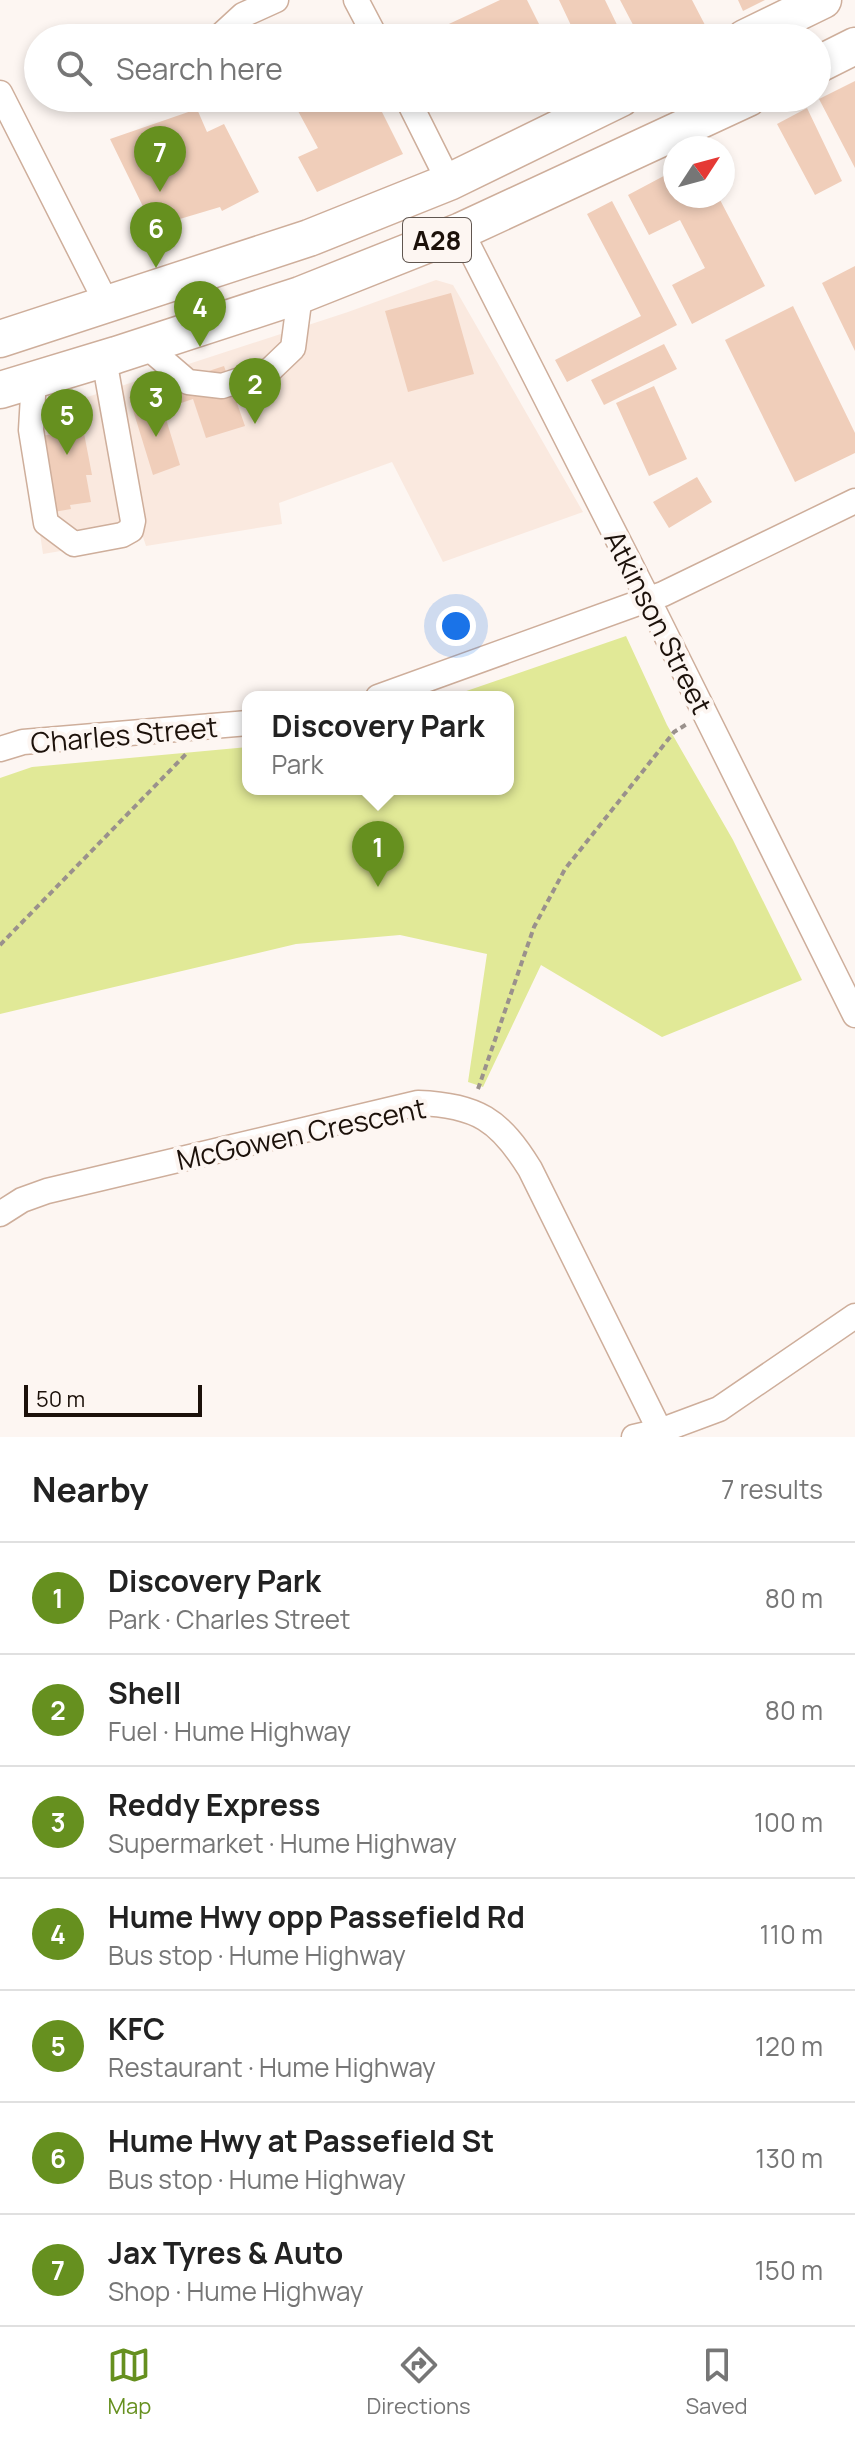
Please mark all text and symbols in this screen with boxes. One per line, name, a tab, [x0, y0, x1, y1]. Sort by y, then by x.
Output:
search box	[24, 24, 831, 112]
icon: search	[52, 46, 96, 90]
text: Search here	[116, 48, 283, 89]
pin: 7	[134, 126, 186, 192]
north arrow	[663, 136, 735, 208]
pin: 6	[130, 202, 182, 268]
road number: A28	[403, 218, 471, 262]
pin: 4	[174, 281, 226, 347]
pin: 2	[229, 358, 281, 424]
pin: 3	[130, 371, 182, 437]
pin: 5	[41, 389, 93, 455]
street label: Atkinson Street	[596, 524, 722, 720]
your location	[436, 606, 476, 646]
popup	[242, 691, 514, 795]
text: Discovery Park	[272, 705, 484, 746]
street label: Charles Street	[29, 707, 219, 761]
text: Park	[272, 746, 323, 782]
pin: 1	[352, 821, 404, 887]
street label: McGowen Crescent	[173, 1088, 429, 1178]
scale bar	[24, 1381, 202, 1417]
text: 50 m	[36, 1384, 85, 1414]
text: Nearby	[32, 1466, 148, 1512]
text: 7 results	[721, 1471, 823, 1507]
text: Discovery Park	[108, 1560, 321, 1601]
text: 1	[52, 1580, 64, 1616]
text: 80 m	[765, 1580, 823, 1616]
text: Park · Charles Street	[108, 1601, 350, 1637]
text: Shell	[108, 1672, 181, 1713]
text: 2	[50, 1692, 66, 1728]
text: 80 m	[765, 1692, 823, 1728]
text: Fuel · Hume Highway	[108, 1713, 351, 1749]
text: Reddy Express	[108, 1784, 321, 1825]
text: 3	[50, 1804, 66, 1840]
text: 100 m	[754, 1804, 823, 1840]
text: Supermarket · Hume Highway	[108, 1825, 457, 1861]
text: Hume Hwy opp Passefield Rd	[108, 1896, 525, 1937]
text: 4	[50, 1916, 66, 1952]
text: 110 m	[760, 1916, 823, 1952]
text: Bus stop · Hume Highway	[108, 1937, 406, 1973]
text: KFC	[108, 2008, 165, 2049]
text: 5	[50, 2028, 66, 2064]
text: 120 m	[755, 2028, 823, 2064]
text: Restaurant · Hume Highway	[108, 2049, 436, 2085]
text: Hume Hwy at Passefield St	[108, 2120, 494, 2161]
text: 6	[50, 2140, 66, 2176]
text: 130 m	[755, 2140, 823, 2176]
text: Bus stop · Hume Highway	[108, 2161, 406, 2197]
text: Jax Tyres & Auto	[108, 2232, 343, 2273]
text: 7	[51, 2252, 65, 2288]
text: 150 m	[755, 2252, 823, 2288]
text: Shop · Hume Highway	[108, 2273, 363, 2309]
tab: Map	[107, 2343, 151, 2421]
tab: Directions	[366, 2343, 471, 2421]
tab: Saved	[686, 2343, 748, 2421]

